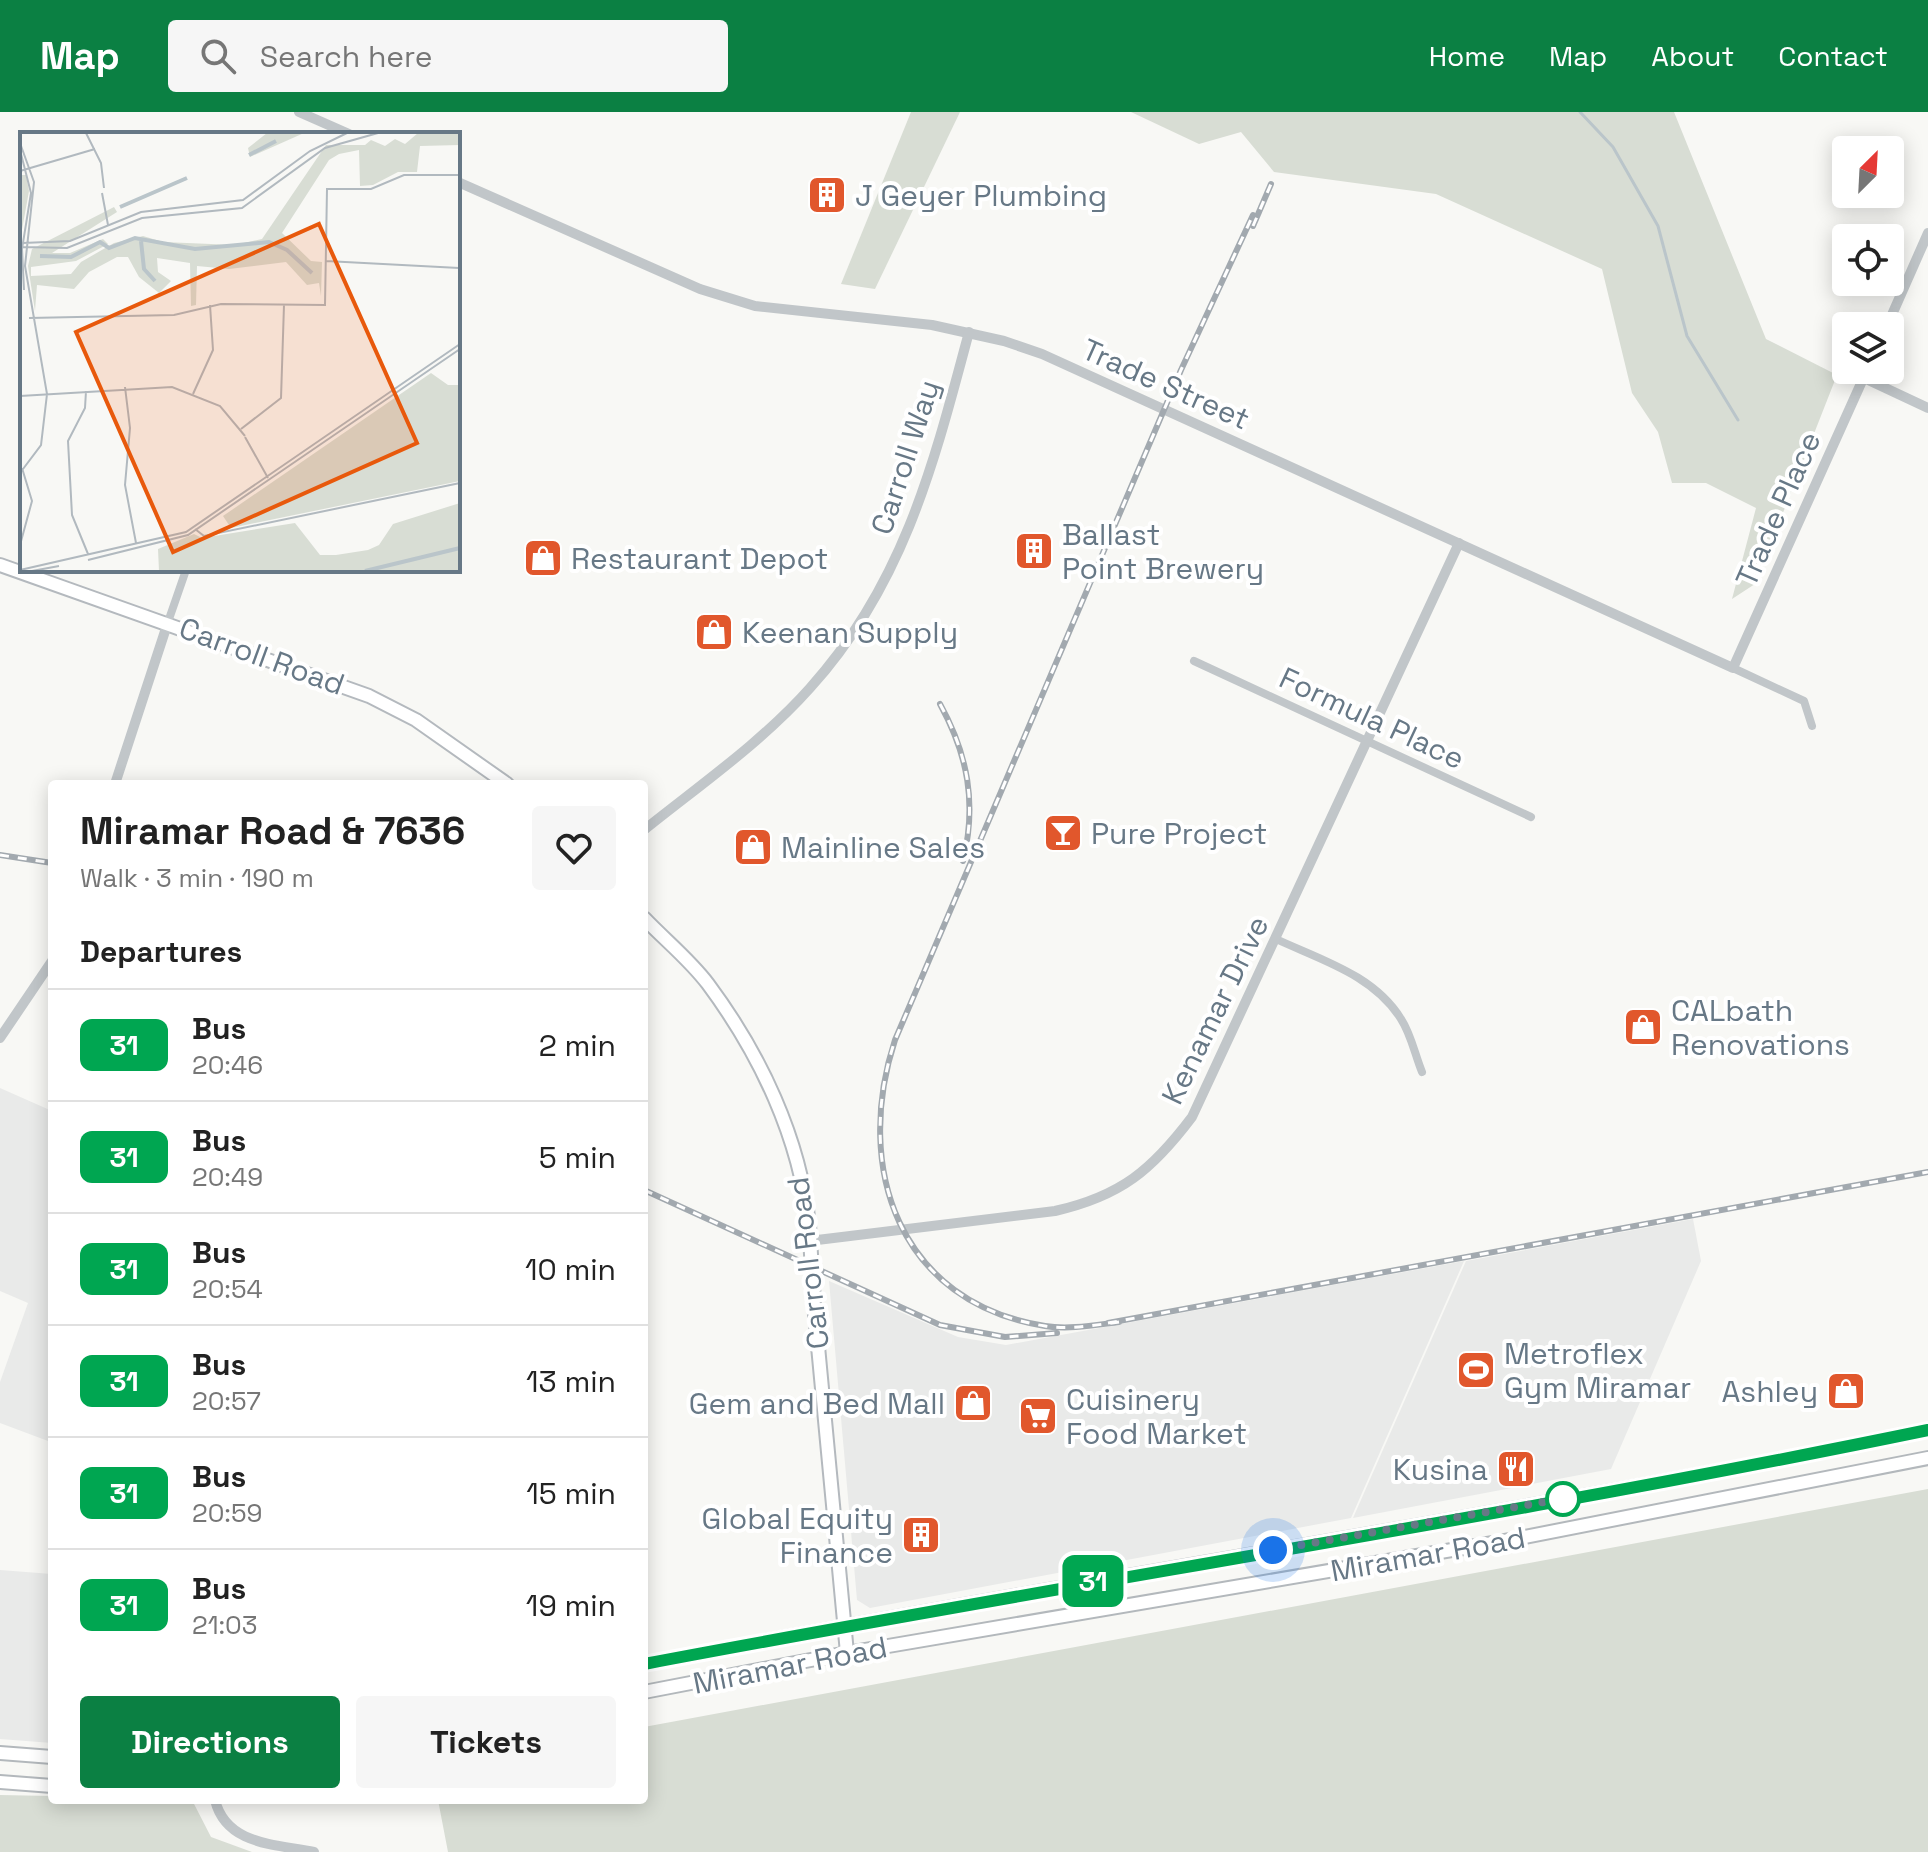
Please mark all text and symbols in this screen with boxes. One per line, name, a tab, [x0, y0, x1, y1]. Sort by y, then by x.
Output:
search box	[168, 20, 728, 92]
text: Map	[40, 32, 120, 80]
icon: search	[196, 34, 240, 78]
text: Search here	[260, 37, 433, 76]
text: Home	[1429, 38, 1505, 74]
text: Map	[1549, 38, 1607, 74]
text: About	[1651, 38, 1734, 74]
text: Contact	[1778, 38, 1888, 74]
inset map	[20, 132, 460, 572]
north arrow	[1832, 136, 1904, 208]
map controls	[1832, 136, 1904, 384]
building icon: J Geyer Plumbing	[806, 174, 848, 216]
place label: J Geyer Plumbing	[855, 176, 1107, 215]
button: locate	[1832, 224, 1904, 296]
button: layers	[1832, 312, 1904, 384]
street label: Trade Street	[1076, 330, 1256, 438]
street label: Carroll Way	[862, 375, 948, 539]
street label: Trade Place	[1726, 425, 1830, 593]
place label: Ballast Point Brewery	[1062, 515, 1264, 588]
building icon: Ballast Point Brewery	[1013, 530, 1055, 572]
shop icon: Restaurant Depot	[522, 537, 564, 579]
place label: Restaurant Depot	[571, 539, 828, 578]
street label: Carroll Road	[174, 608, 350, 704]
shop icon: Keenan Supply	[693, 611, 735, 653]
place label: Keenan Supply	[742, 613, 958, 652]
street label: Formula Place	[1273, 658, 1471, 778]
button: heart	[532, 806, 616, 890]
text: Miramar Road & 7636	[80, 807, 465, 855]
bar icon: Pure Project	[1042, 812, 1084, 854]
place label: Pure Project	[1091, 814, 1267, 853]
shop icon: Mainline Sales	[732, 826, 774, 868]
place label: Mainline Sales	[781, 828, 985, 867]
text: Walk · 3 min · 190 m	[80, 861, 314, 895]
street label: Kenamar Drive	[1153, 909, 1277, 1111]
text: Departures	[80, 932, 242, 971]
place label: CALbath Renovations	[1671, 991, 1850, 1064]
shop icon: CALbath Renovations	[1622, 1006, 1664, 1048]
text: Bus	[192, 1009, 246, 1048]
text: 2 min	[539, 1026, 616, 1065]
text: 31	[109, 1027, 139, 1063]
text: 20:46	[192, 1048, 263, 1082]
text: Bus	[192, 1121, 246, 1160]
text: 5 min	[539, 1138, 616, 1177]
text: 31	[109, 1139, 139, 1175]
text: 20:49	[192, 1160, 263, 1194]
street label: Carroll Road	[778, 1175, 838, 1351]
text: Bus	[192, 1233, 246, 1272]
text: 10 min	[525, 1250, 616, 1289]
text: 31	[109, 1251, 139, 1287]
text: 20:54	[192, 1272, 263, 1306]
place label: Metroflex Gym Miramar	[1504, 1334, 1691, 1407]
text: Bus	[192, 1345, 246, 1384]
sports icon: Metroflex Gym Miramar	[1455, 1349, 1497, 1391]
text: 13 min	[526, 1362, 616, 1401]
text: 31	[109, 1363, 139, 1399]
shop icon: Ashley	[1825, 1370, 1867, 1412]
place label: Ashley	[1721, 1372, 1818, 1411]
place label: Cuisinery Food Market	[1066, 1380, 1247, 1453]
shop icon: Gem and Bed Mall	[952, 1382, 994, 1424]
text: 20:57	[192, 1384, 261, 1418]
place label: Gem and Bed Mall	[689, 1384, 945, 1423]
supermarket icon: Cuisinery Food Market	[1017, 1395, 1059, 1437]
restaurant icon: Kusina	[1495, 1448, 1537, 1490]
place label: Kusina	[1393, 1450, 1488, 1489]
text: Bus	[192, 1457, 246, 1496]
text: 15 min	[526, 1474, 616, 1513]
text: 31	[109, 1475, 139, 1511]
unlabelled marker	[1546, 1482, 1580, 1516]
text: 20:59	[192, 1496, 262, 1530]
place label: Global Equity Finance	[702, 1499, 893, 1572]
building icon: Global Equity Finance	[900, 1514, 942, 1556]
street label: Miramar Road	[1328, 1518, 1528, 1590]
your location	[1253, 1530, 1293, 1570]
line badge: 31	[1057, 1555, 1129, 1607]
text: 31	[1078, 1563, 1108, 1599]
text: Bus	[192, 1569, 246, 1608]
text: 19 min	[526, 1586, 616, 1625]
text: 31	[109, 1587, 139, 1623]
text: 21:03	[192, 1608, 258, 1642]
street label: Miramar Road	[690, 1627, 890, 1703]
button: Directions	[80, 1696, 340, 1788]
button: Tickets	[356, 1696, 616, 1788]

